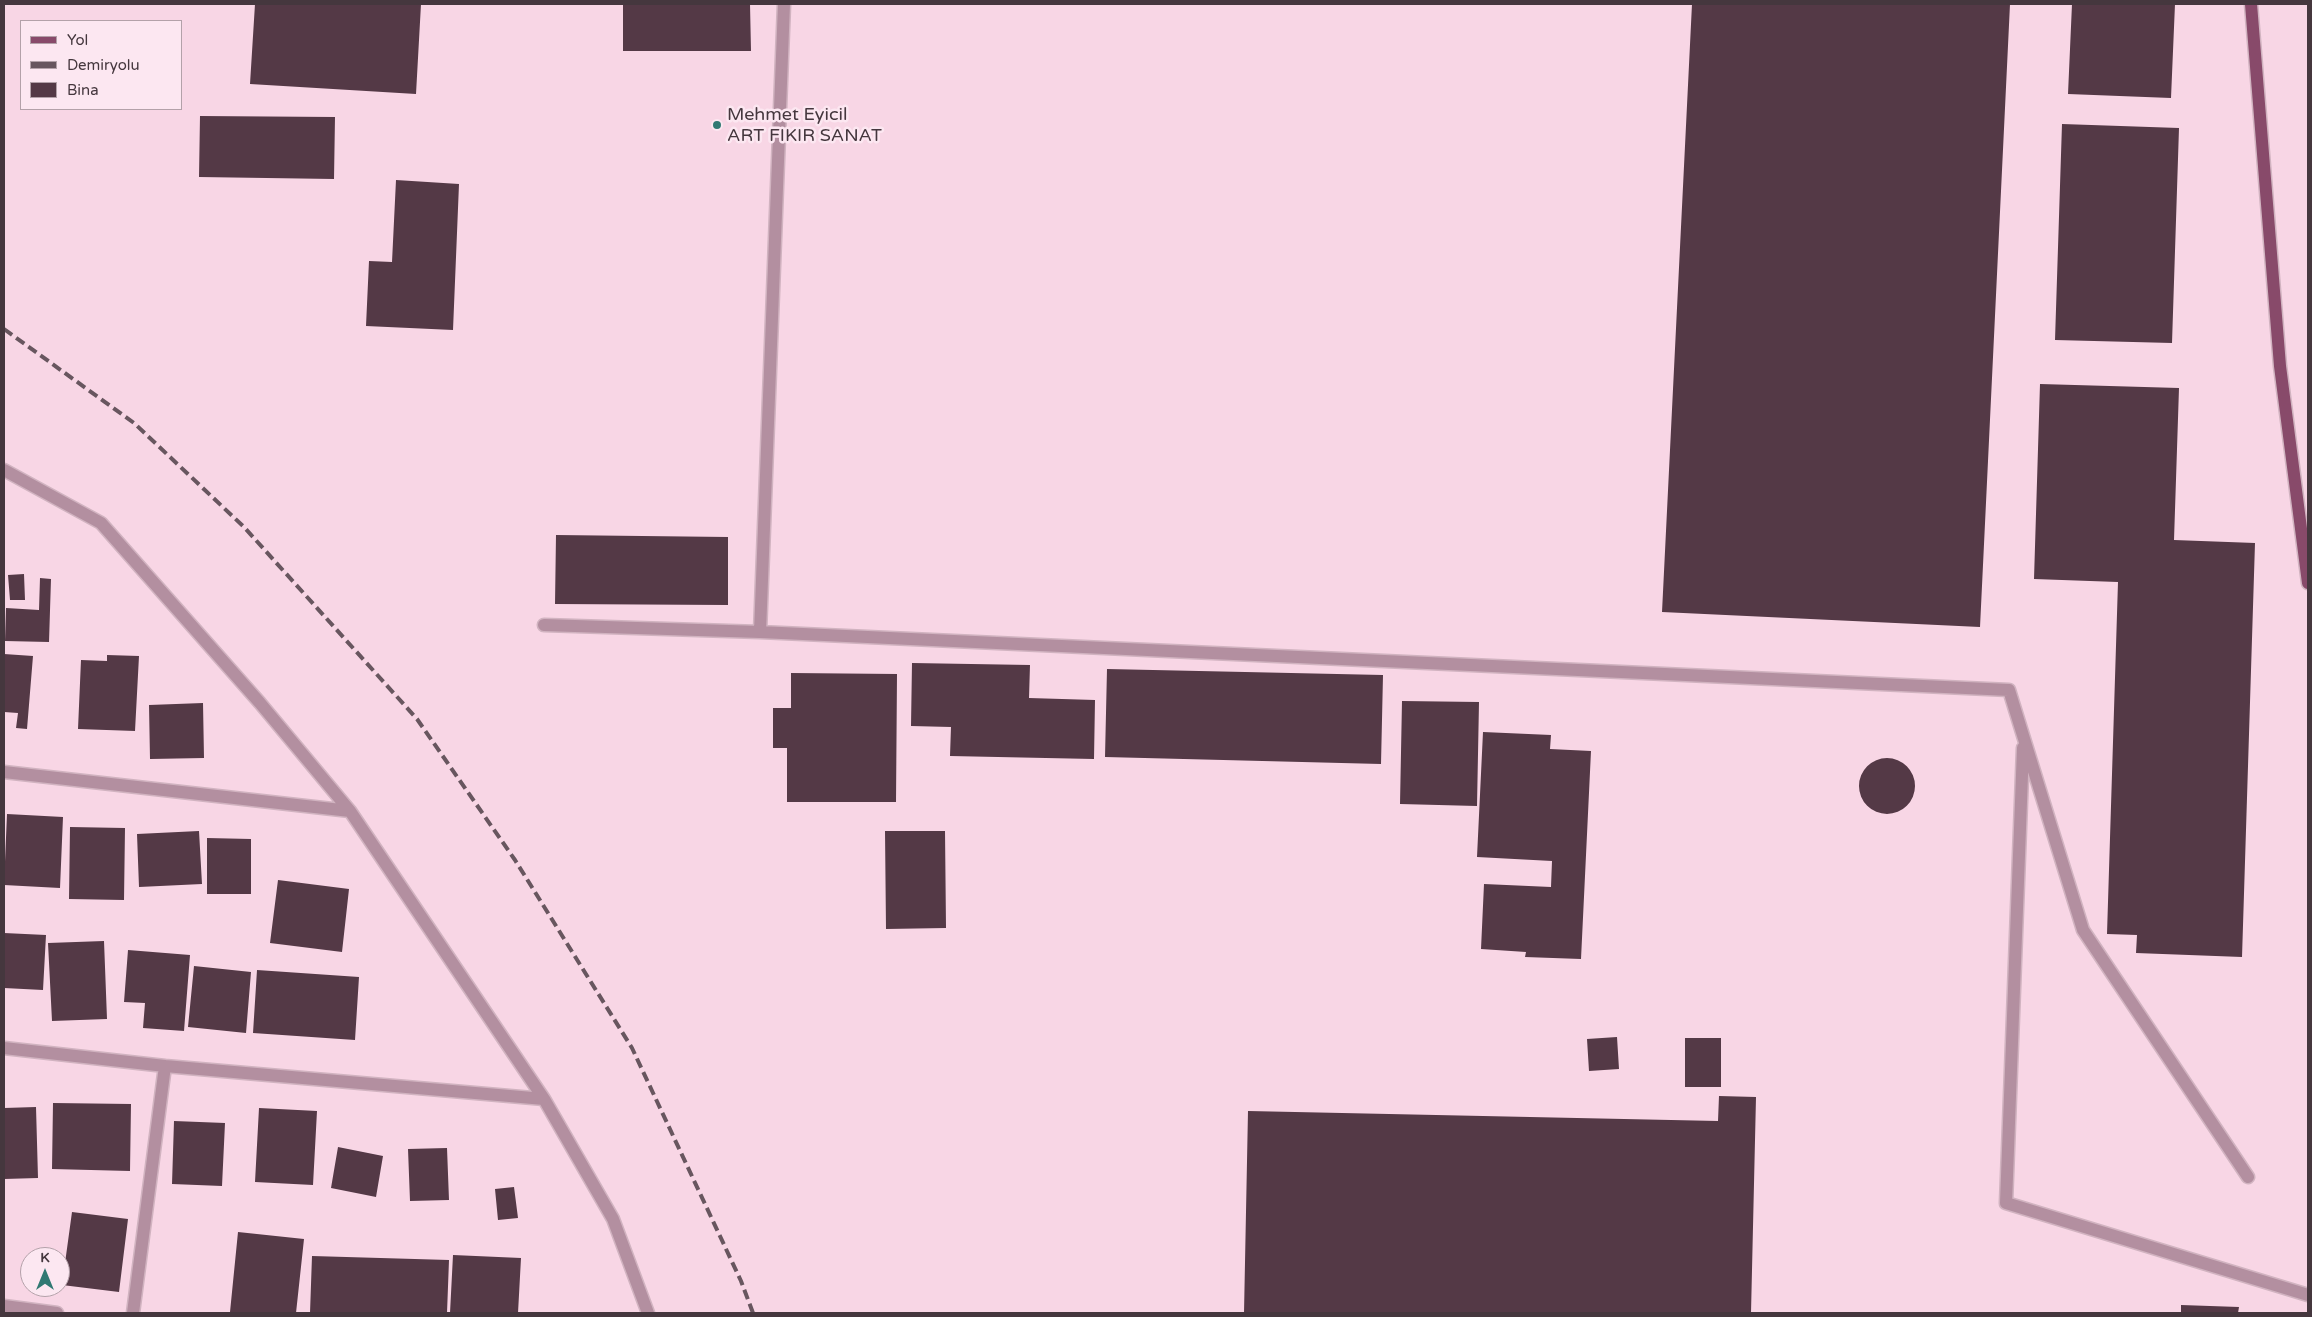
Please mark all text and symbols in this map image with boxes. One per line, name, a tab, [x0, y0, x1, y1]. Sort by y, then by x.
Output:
legend	[20, 20, 182, 110]
text: Yol	[67, 31, 88, 49]
text: Demiryolu	[67, 56, 140, 74]
text: Bina	[67, 81, 99, 99]
place label: Mehmet Eyicil ART FIKIR SANAT	[727, 104, 882, 146]
marker: Mehmet Eyicil ART FIKIR SANAT	[711, 119, 723, 131]
north arrow	[20, 1247, 70, 1297]
text: K	[40, 1249, 50, 1266]

